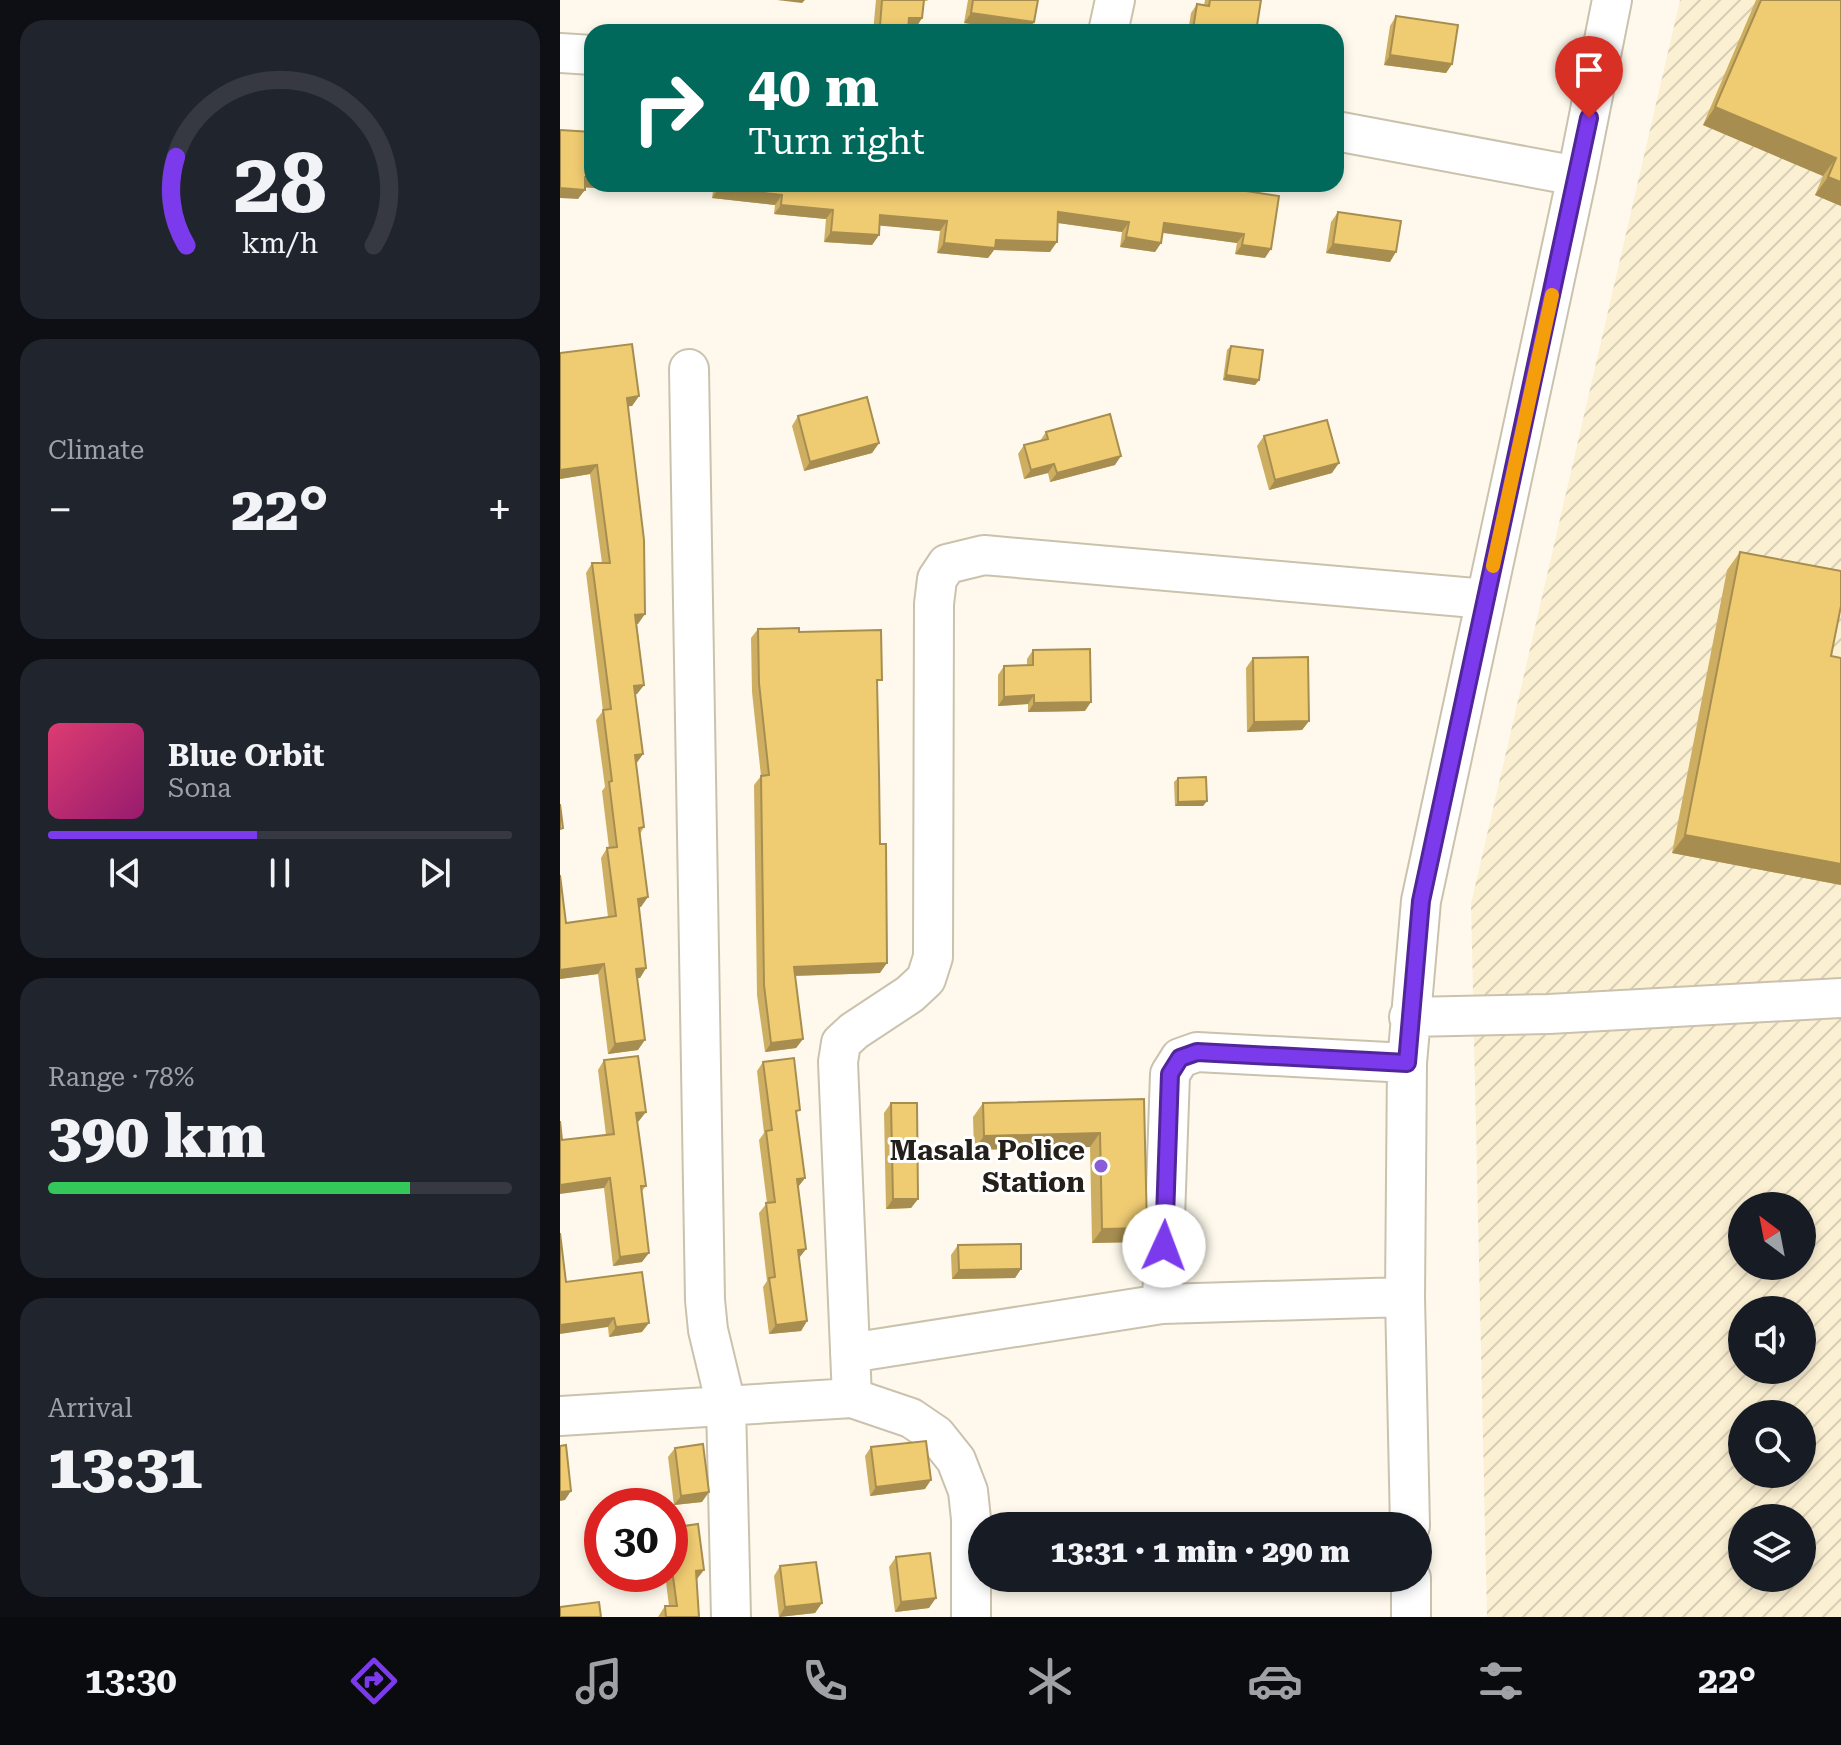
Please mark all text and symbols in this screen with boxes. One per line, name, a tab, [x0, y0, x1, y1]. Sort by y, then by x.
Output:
pin	[1555, 36, 1623, 118]
icon: arrive	[1567, 48, 1611, 92]
text: 40 m	[748, 54, 879, 120]
icon: right	[616, 56, 720, 160]
text: Turn right	[748, 121, 925, 163]
text: 28	[233, 134, 327, 231]
text: km/h	[242, 226, 318, 260]
text: Climate	[48, 435, 144, 465]
text: 22°	[231, 474, 329, 545]
text: −	[48, 484, 73, 536]
text: +	[487, 484, 512, 536]
text: Blue Orbit	[168, 738, 324, 773]
text: Sona	[168, 773, 231, 803]
icon: previous	[103, 851, 147, 895]
icon: pause	[258, 851, 302, 895]
icon: next	[413, 851, 457, 895]
text: Range · 78%	[48, 1062, 194, 1092]
text: 390 km	[48, 1101, 265, 1172]
place label: Masala Police Station	[890, 1134, 1085, 1199]
marker: Masala Police Station	[1092, 1157, 1110, 1175]
north arrow	[1728, 1192, 1816, 1280]
map controls	[1728, 1192, 1816, 1592]
position arrow	[1122, 1204, 1206, 1288]
button: sound	[1728, 1296, 1816, 1384]
text: Arrival	[48, 1393, 133, 1423]
button: search	[1728, 1400, 1816, 1488]
text: 13:31	[48, 1432, 202, 1503]
speed limit sign: 30	[584, 1488, 688, 1592]
button: layers	[1728, 1504, 1816, 1592]
text: 13:31 · 1 min · 290 m	[1050, 1534, 1350, 1569]
icon: directions	[346, 1653, 402, 1709]
icon: music	[571, 1653, 627, 1709]
icon: phone	[797, 1653, 853, 1709]
icon: climate	[1022, 1653, 1078, 1709]
icon: car	[1247, 1653, 1303, 1709]
icon: filters	[1473, 1653, 1529, 1709]
text: 13:30	[85, 1660, 177, 1702]
text: 22°	[1698, 1660, 1756, 1702]

